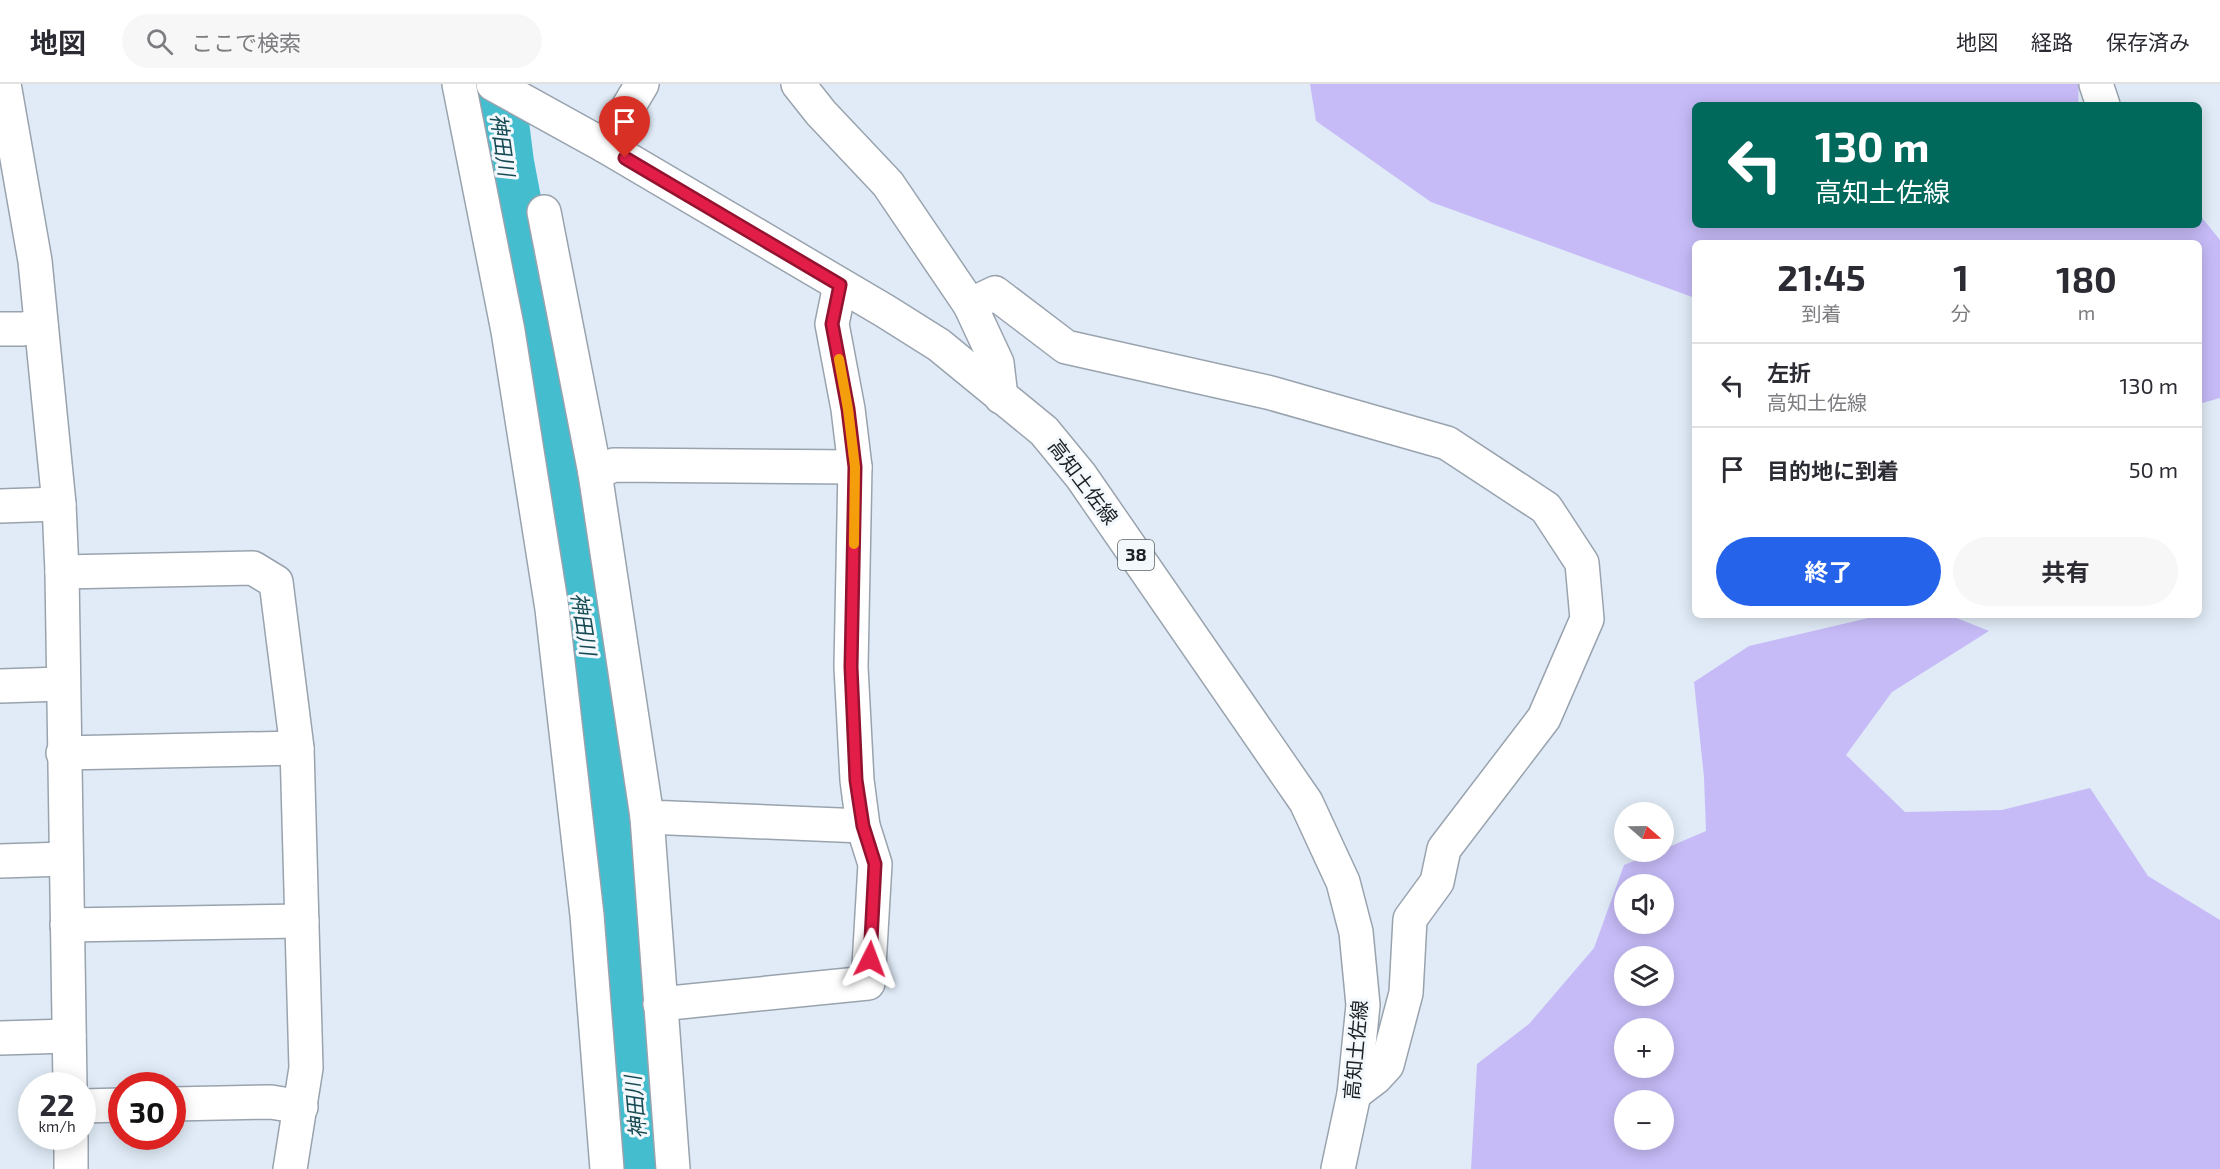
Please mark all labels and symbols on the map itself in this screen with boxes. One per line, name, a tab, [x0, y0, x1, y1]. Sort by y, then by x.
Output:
pin	[599, 96, 650, 158]
water label: 神田川	[487, 112, 521, 180]
street label: 高知土佐線	[1044, 434, 1123, 529]
road number: 38	[1118, 540, 1154, 570]
water label: 神田川	[567, 591, 602, 659]
north arrow	[1614, 802, 1674, 862]
position arrow	[838, 927, 902, 991]
street label: 高知土佐線	[1339, 999, 1371, 1101]
speed limit sign: 30	[108, 1072, 186, 1150]
water label: 神田川	[619, 1073, 650, 1140]

